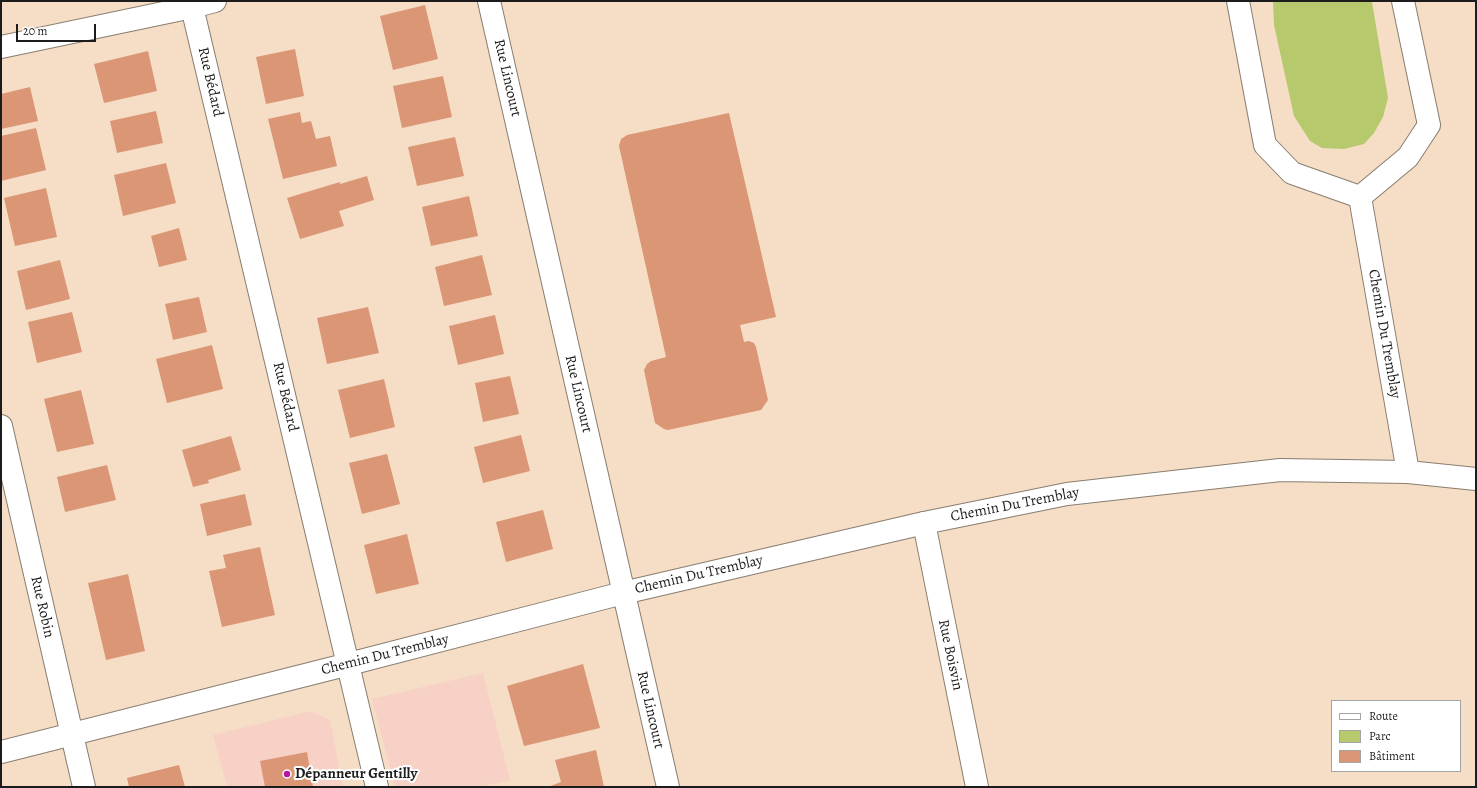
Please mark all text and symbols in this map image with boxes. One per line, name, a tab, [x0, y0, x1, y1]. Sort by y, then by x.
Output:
scale bar	[18, 16, 98, 42]
text: 20 m	[23, 23, 47, 39]
street label: Rue Lincourt	[489, 37, 525, 119]
street label: Rue Bédard	[193, 46, 227, 118]
street label: Chemin Du Tremblay	[1364, 268, 1404, 400]
street label: Rue Lincourt	[560, 353, 596, 435]
street label: Rue Bédard	[268, 361, 302, 433]
street label: Chemin Du Tremblay	[949, 484, 1081, 526]
street label: Chemin Du Tremblay	[633, 552, 765, 598]
street label: Rue Robin	[26, 574, 58, 640]
street label: Rue Boisvin	[934, 618, 966, 692]
street label: Chemin Du Tremblay	[319, 630, 451, 680]
street label: Rue Lincourt	[632, 669, 668, 751]
legend	[1331, 700, 1461, 772]
text: Route	[1369, 708, 1398, 724]
text: Parc	[1369, 728, 1391, 744]
text: Bâtiment	[1369, 748, 1415, 764]
place label: Dépanneur Gentilly	[295, 765, 417, 783]
marker: Dépanneur Gentilly	[282, 769, 292, 779]

